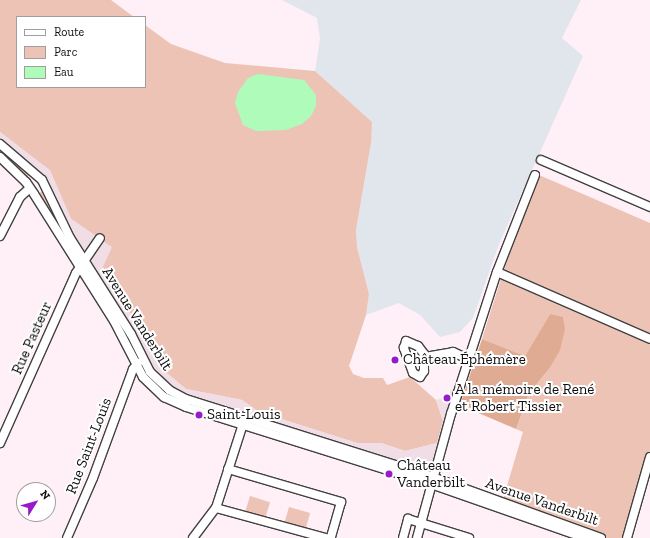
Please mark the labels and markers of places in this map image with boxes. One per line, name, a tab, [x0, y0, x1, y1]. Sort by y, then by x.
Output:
place label: Château Éphémère	[403, 351, 526, 369]
marker: Château Éphémère	[390, 355, 400, 365]
place label: A la mémoire de René et Robert Tissier	[455, 380, 595, 415]
marker: A la mémoire de René et Robert Tissier	[442, 393, 452, 403]
place label: Saint-Louis	[207, 406, 280, 424]
marker: Saint-Louis	[194, 410, 204, 420]
place label: Château Vanderbilt	[397, 456, 465, 491]
marker: Château Vanderbilt	[384, 469, 394, 479]

